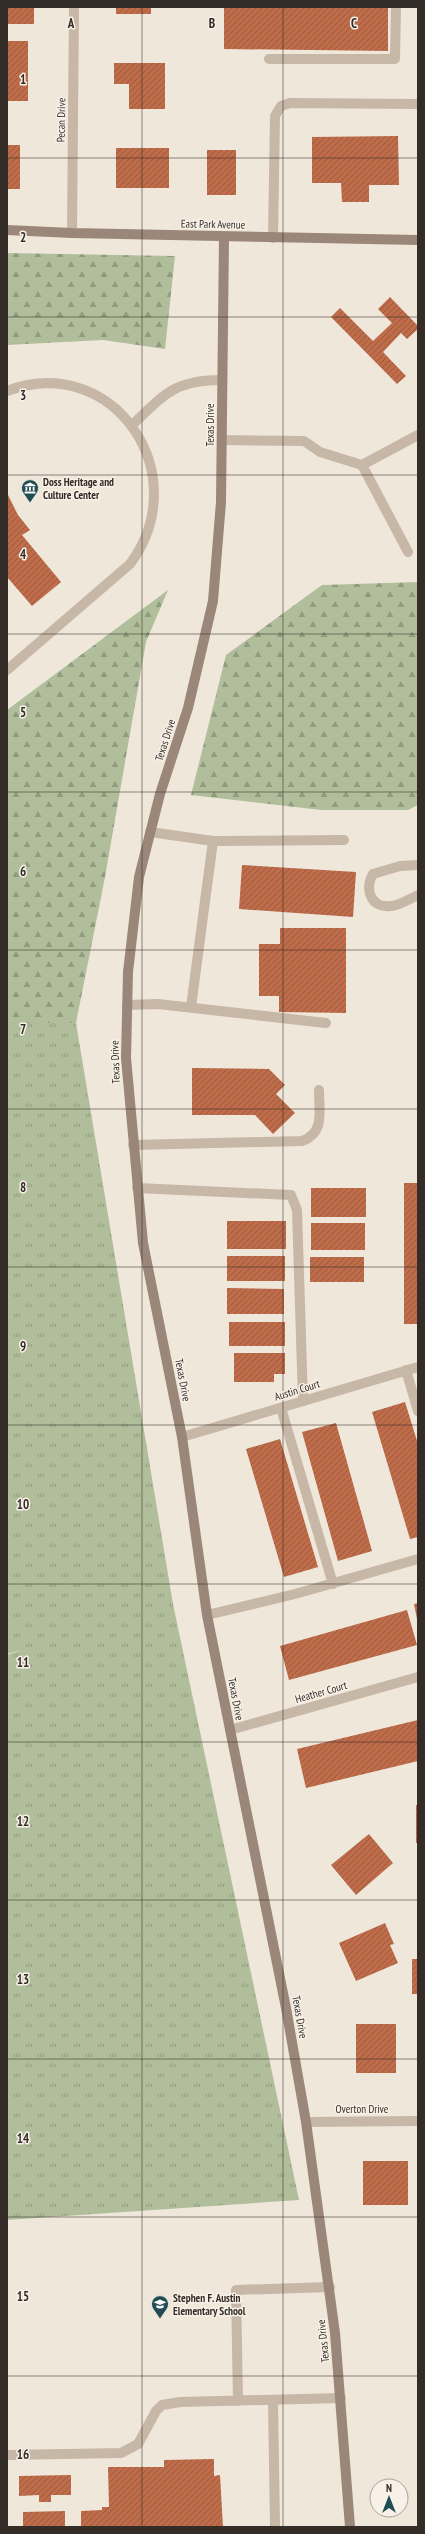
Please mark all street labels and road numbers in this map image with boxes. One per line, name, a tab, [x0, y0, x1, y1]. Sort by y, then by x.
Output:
street label: Pecan Drive	[54, 97, 68, 142]
street label: East Park Avenue	[181, 216, 246, 232]
street label: Texas Drive	[203, 403, 217, 447]
street label: Texas Drive	[152, 717, 178, 763]
street label: Texas Drive	[107, 1040, 123, 1084]
street label: Texas Drive	[172, 1358, 194, 1403]
street label: Austin Court	[273, 1376, 321, 1404]
street label: Texas Drive	[225, 1677, 247, 1722]
street label: Heather Court	[294, 1678, 348, 1706]
street label: Texas Drive	[289, 1995, 311, 2040]
street label: Overton Drive	[336, 2102, 389, 2116]
street label: Texas Drive	[314, 2318, 332, 2363]

